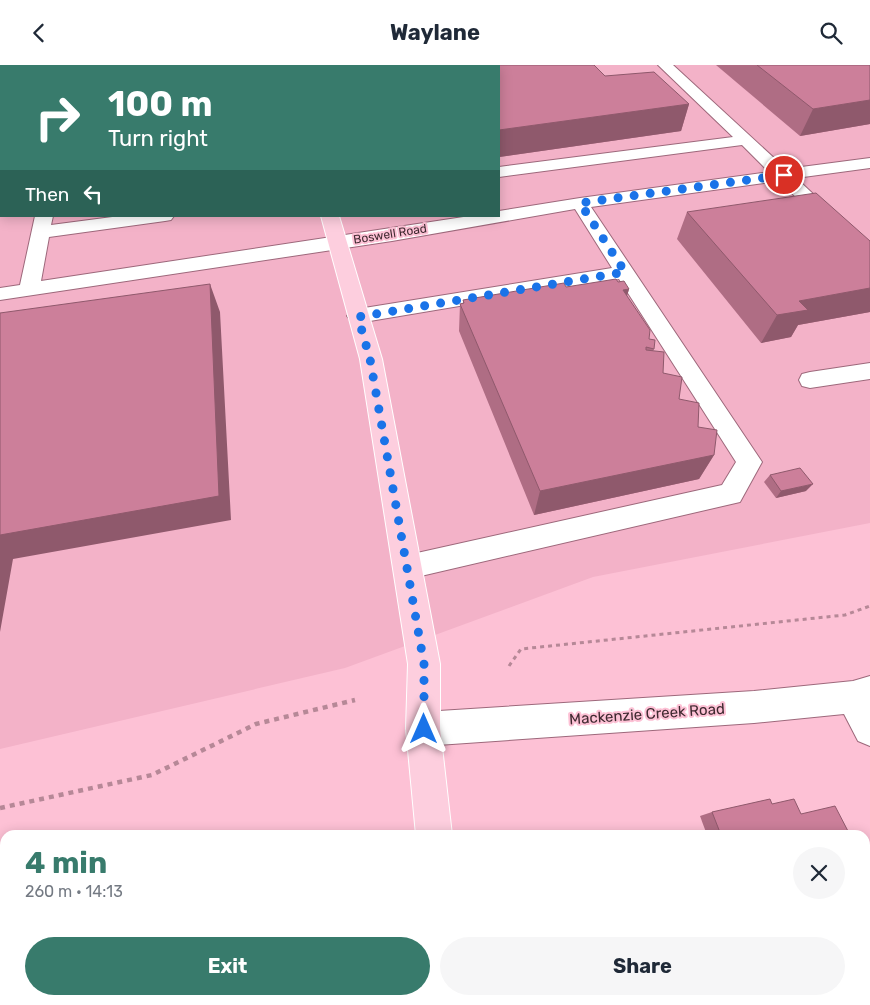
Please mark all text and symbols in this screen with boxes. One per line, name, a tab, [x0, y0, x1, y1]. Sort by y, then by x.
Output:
icon: back	[25, 19, 53, 47]
text: Waylane	[390, 19, 480, 46]
icon: search	[817, 19, 845, 47]
text: 100 m	[108, 83, 213, 125]
icon: right	[25, 85, 90, 150]
text: Turn right	[108, 125, 208, 152]
pin	[763, 154, 805, 196]
icon: arrive	[770, 161, 798, 189]
icon: left	[79, 180, 107, 208]
text: Then	[25, 183, 69, 206]
street label: Boswell Road	[352, 221, 428, 247]
street label: Mackenzie Creek Road	[569, 700, 725, 728]
position arrow	[397, 702, 449, 754]
text: 4 min	[25, 845, 107, 881]
button: close	[793, 847, 845, 899]
text: 260 m · 14:13	[25, 882, 123, 901]
button: Exit	[25, 937, 430, 995]
button: Share	[440, 937, 845, 995]

